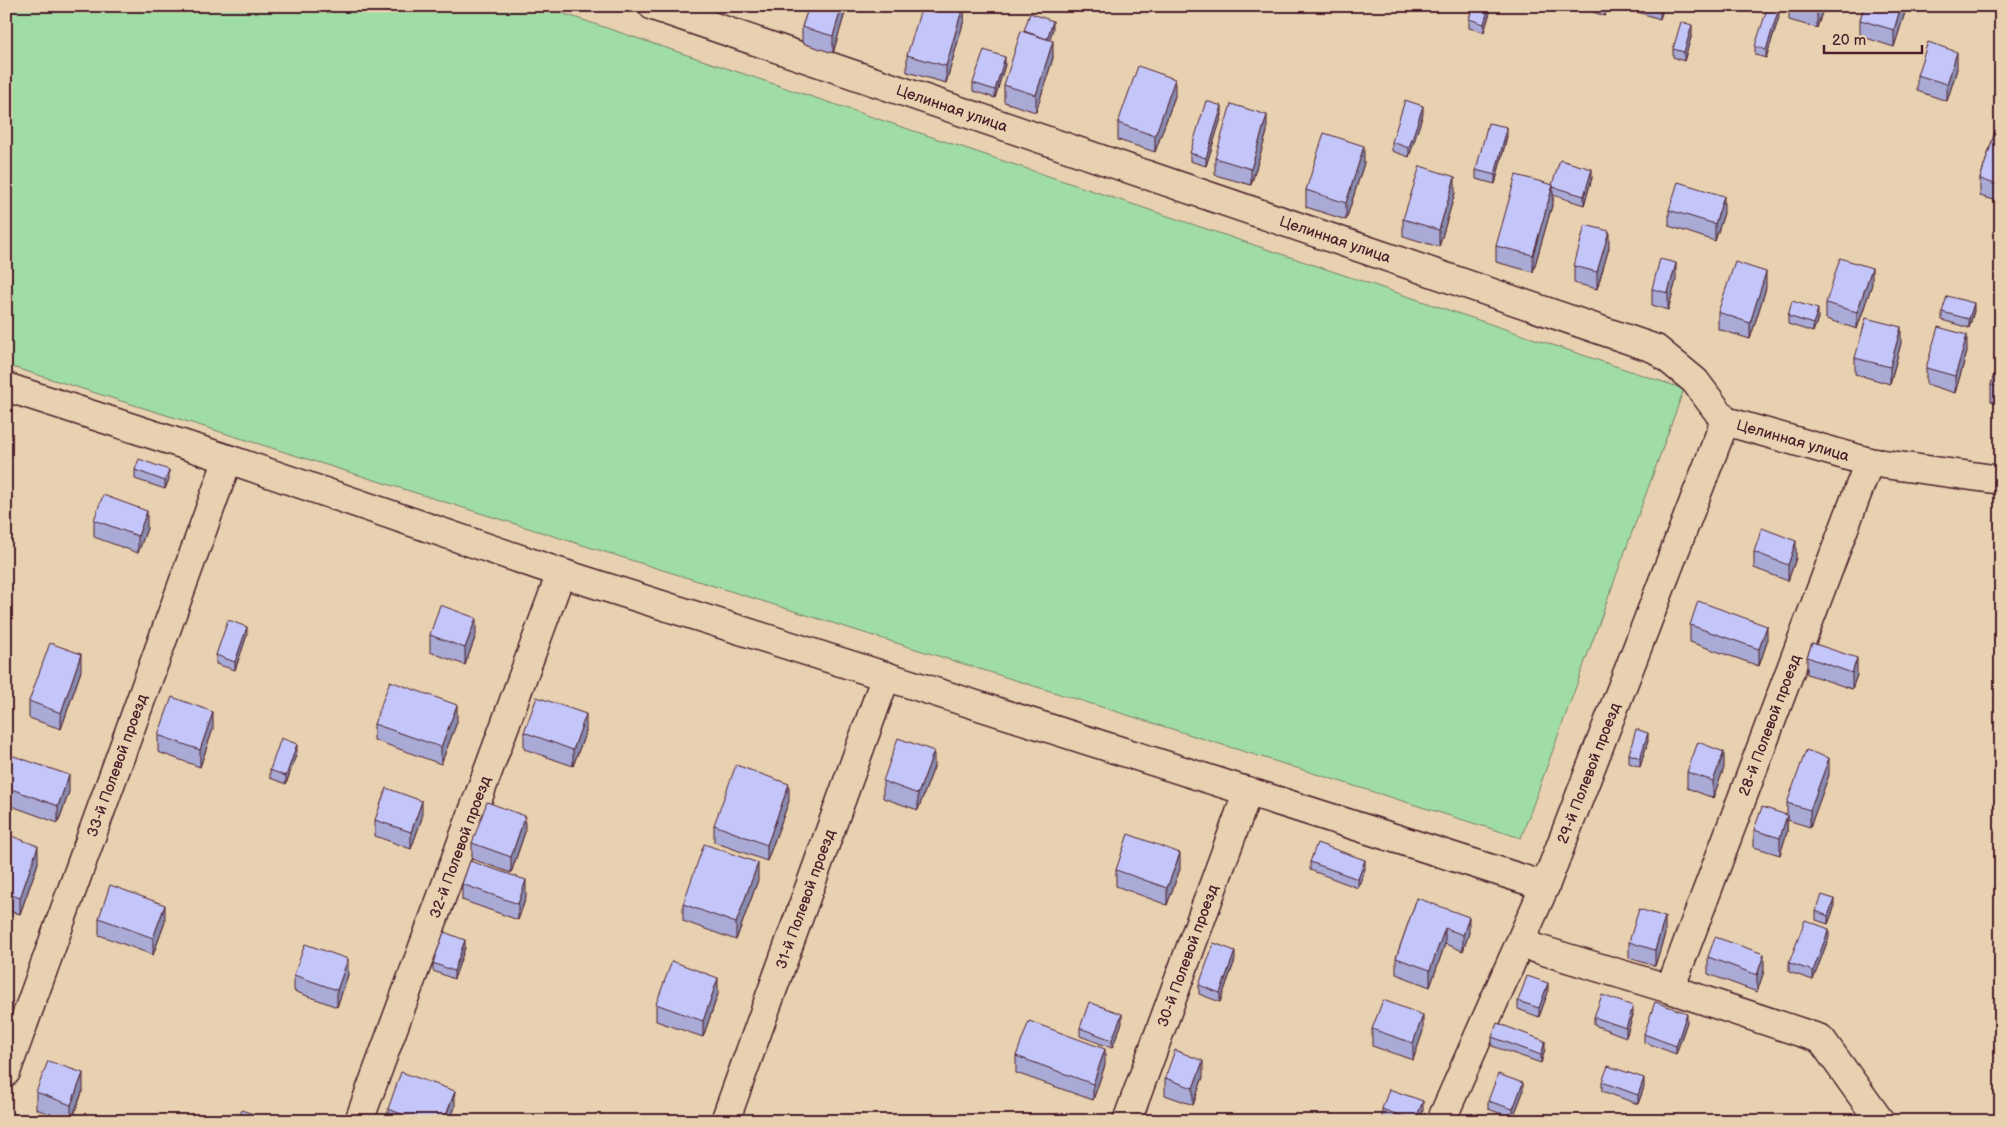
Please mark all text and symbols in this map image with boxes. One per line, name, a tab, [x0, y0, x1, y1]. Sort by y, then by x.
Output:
scale bar	[1824, 22, 1922, 54]
text: 20 m	[1832, 31, 1866, 50]
street label: Целинная улица	[894, 81, 1010, 137]
street label: Целинная улица	[1277, 212, 1393, 268]
street label: Целинная улица	[1734, 416, 1851, 466]
street label: 28-й Полевой проезд	[1735, 652, 1805, 799]
street label: 33-й Полевой проезд	[83, 692, 152, 840]
street label: 29-й Полевой проезд	[1553, 700, 1625, 846]
street label: 32-й Полевой проезд	[426, 773, 495, 921]
street label: 31-й Полевой проезд	[772, 827, 840, 972]
street label: 30-й Полевой проезд	[1153, 882, 1223, 1030]

